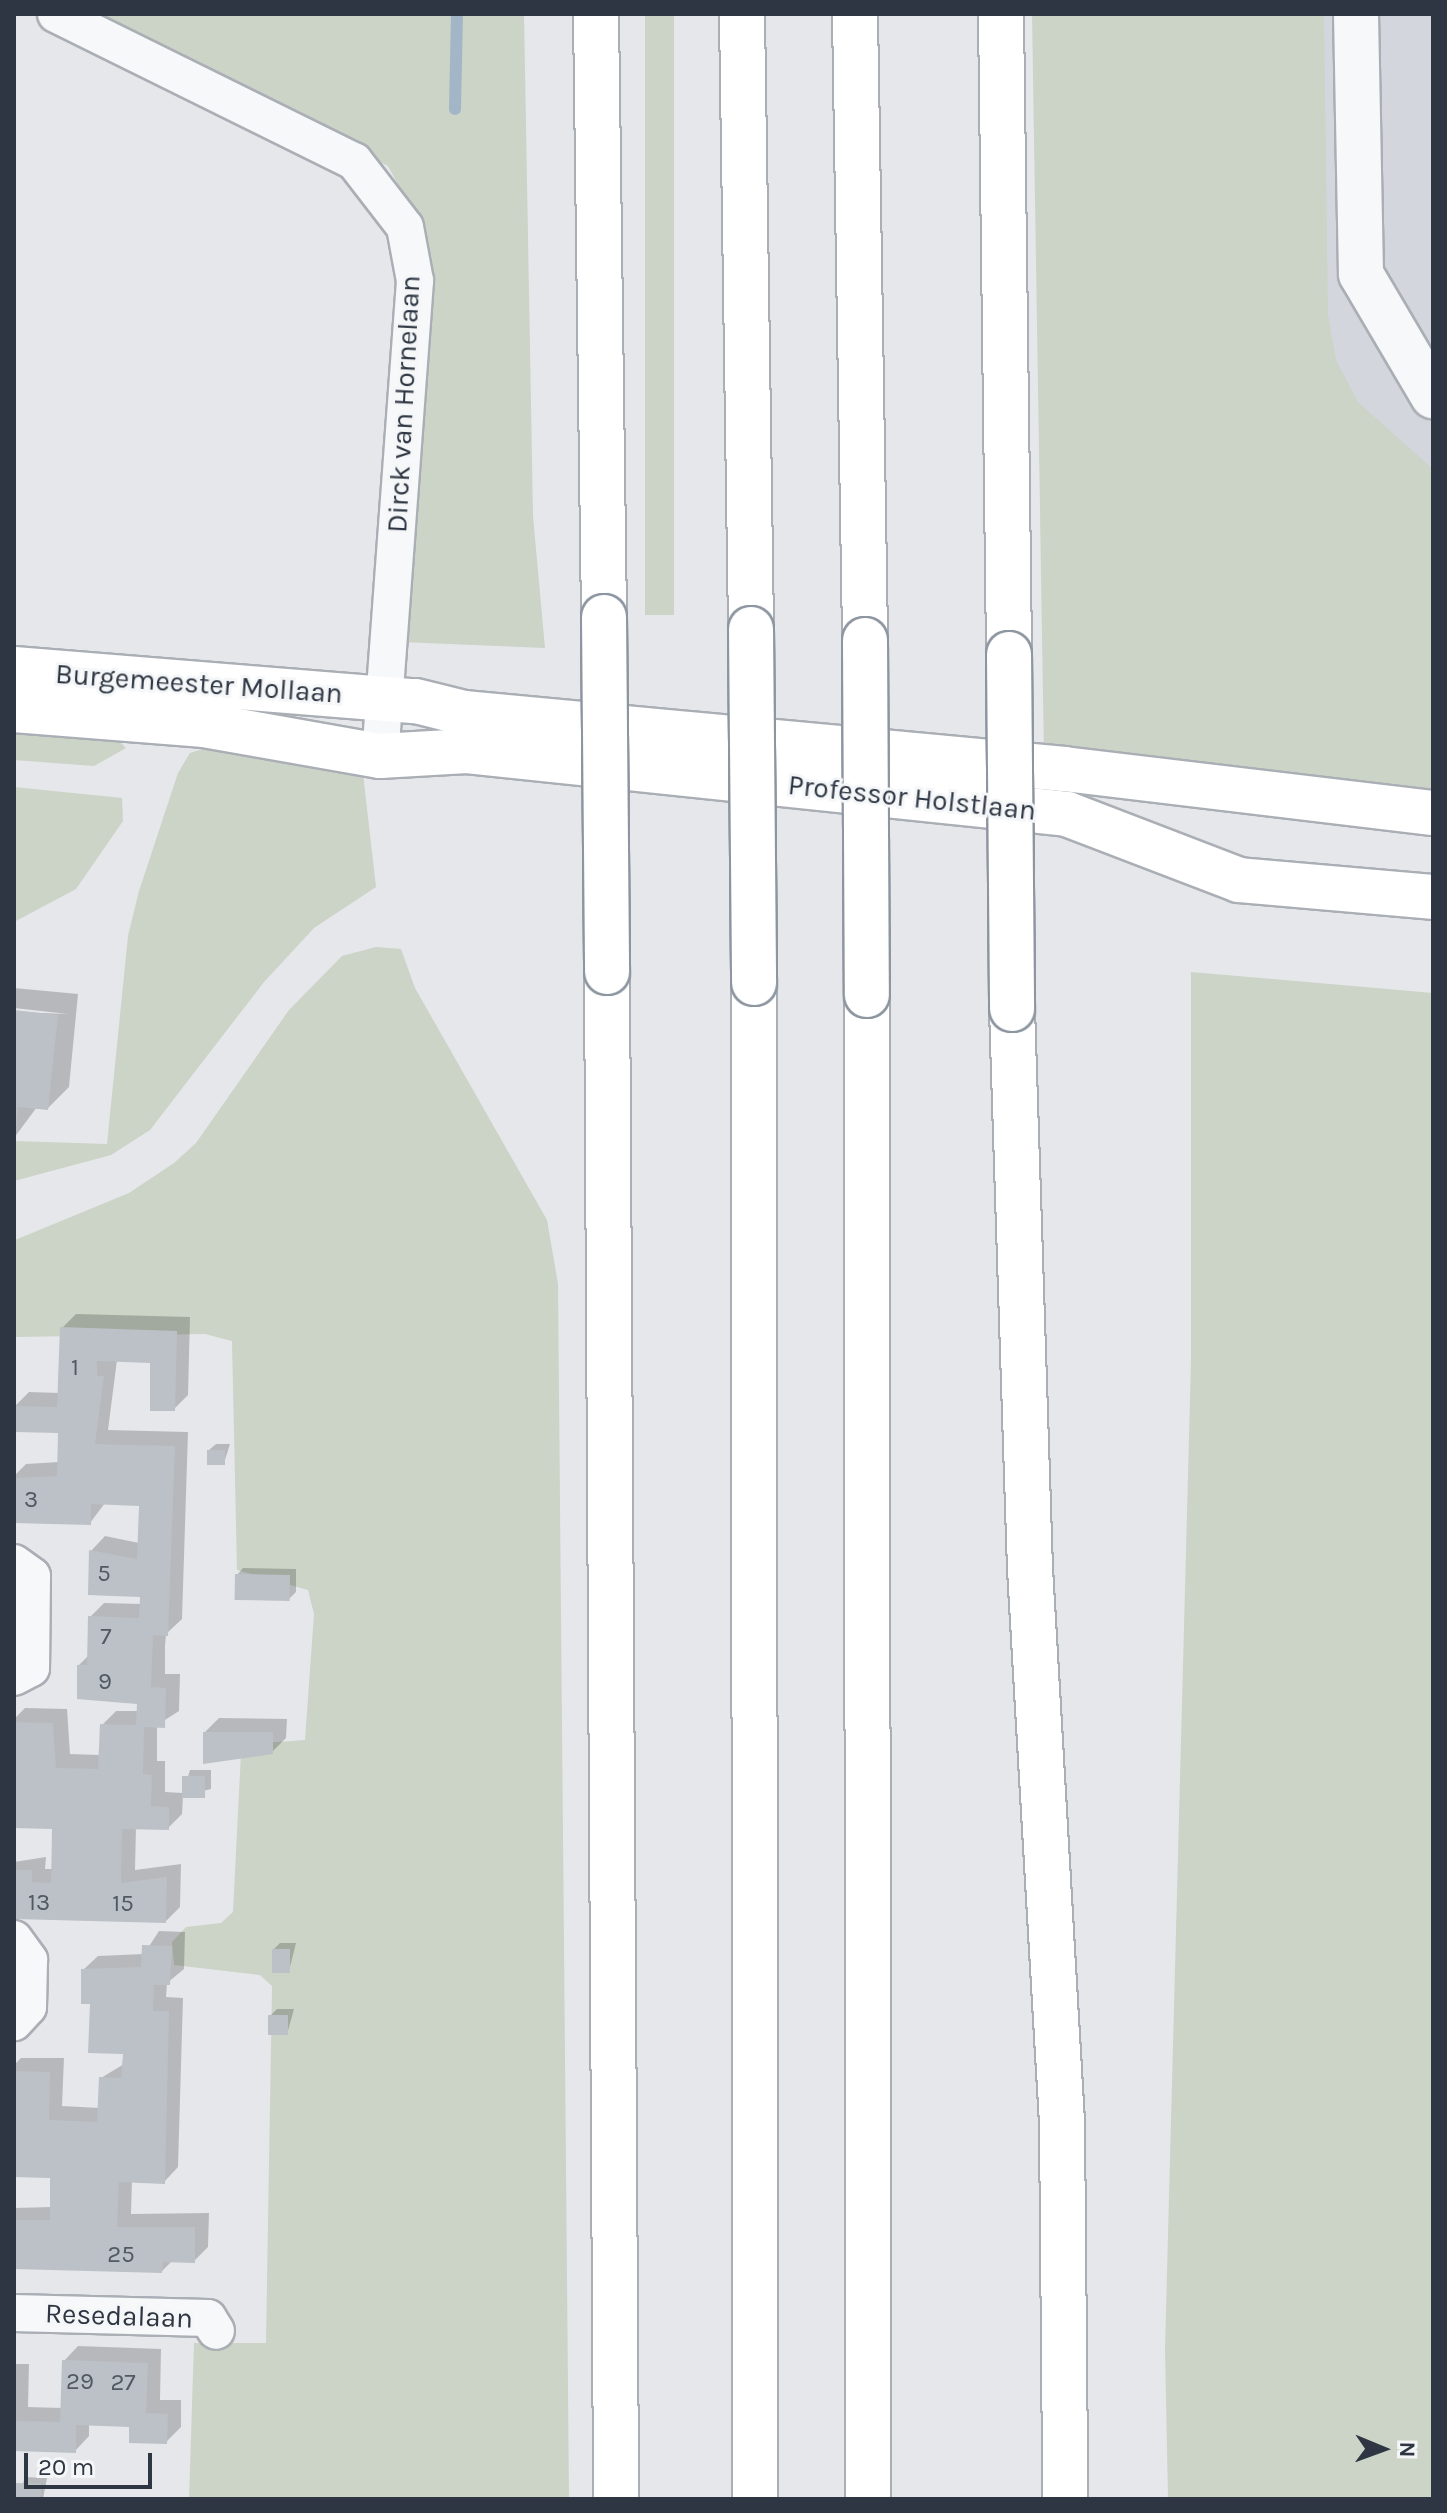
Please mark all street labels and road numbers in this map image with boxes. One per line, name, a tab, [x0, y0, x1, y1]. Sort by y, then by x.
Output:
street label: Dirck van Hornelaan	[380, 274, 428, 534]
street label: Burgemeester Mollaan	[54, 657, 344, 711]
street label: Professor Holstlaan	[786, 768, 1038, 828]
street label: Resedalaan	[44, 2297, 194, 2335]

